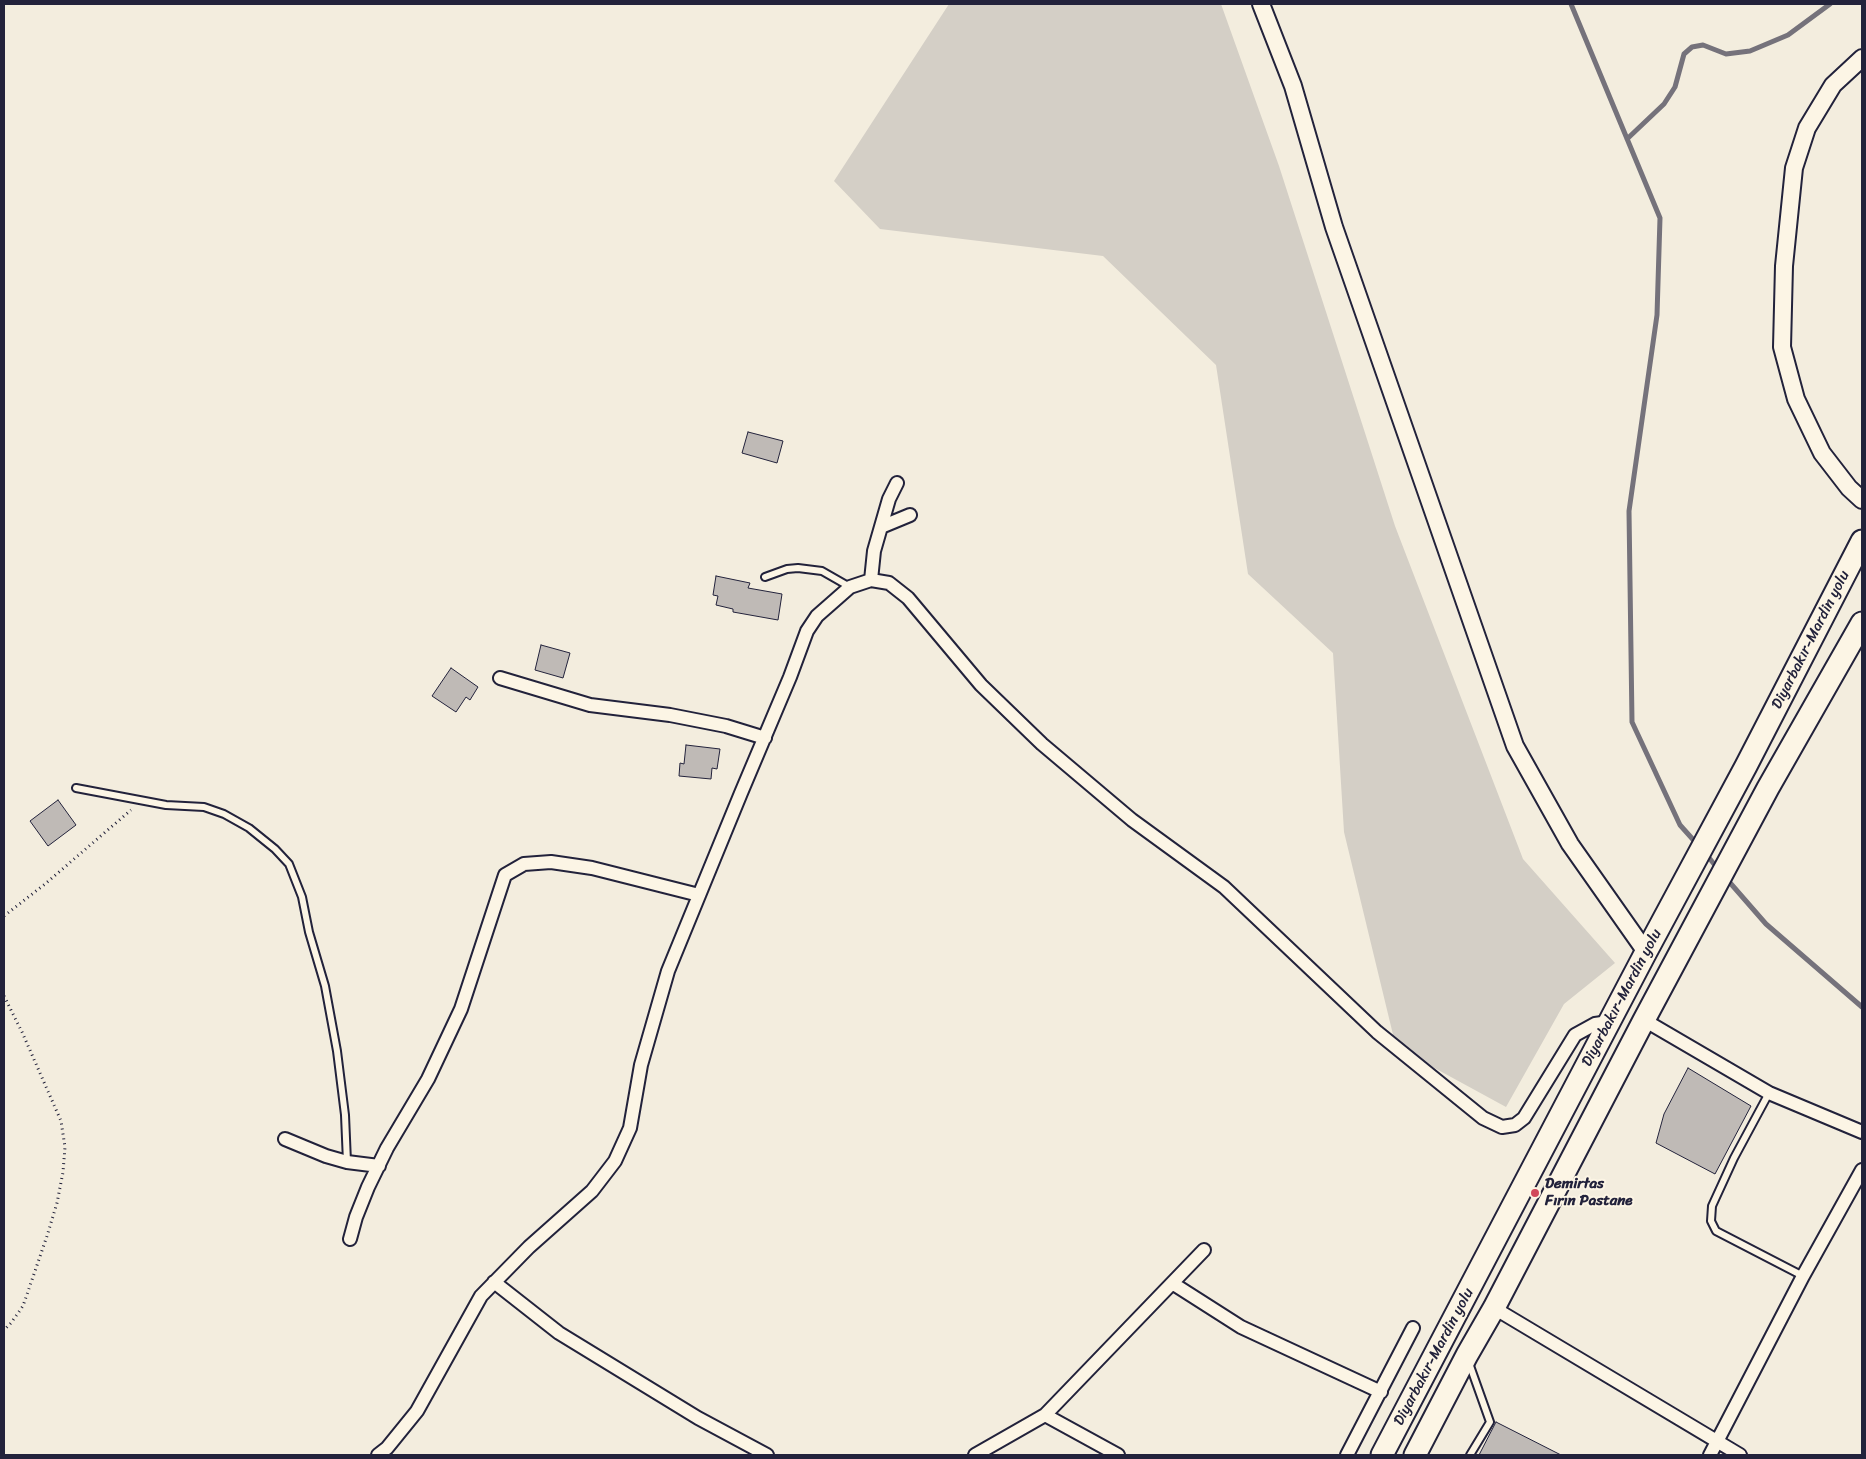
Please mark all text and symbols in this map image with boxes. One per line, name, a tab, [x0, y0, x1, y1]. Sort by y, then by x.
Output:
street label: Diyarbakır-Mardin yolu	[1768, 568, 1854, 712]
street label: Diyarbakır-Mardin yolu	[1578, 926, 1666, 1070]
place label: Demirtas Fırın Pastane	[1545, 1175, 1633, 1210]
marker: Demirtas Fırın Pastane	[1529, 1187, 1541, 1199]
street label: Diyarbakır-Mardin yolu	[1390, 1285, 1478, 1429]

